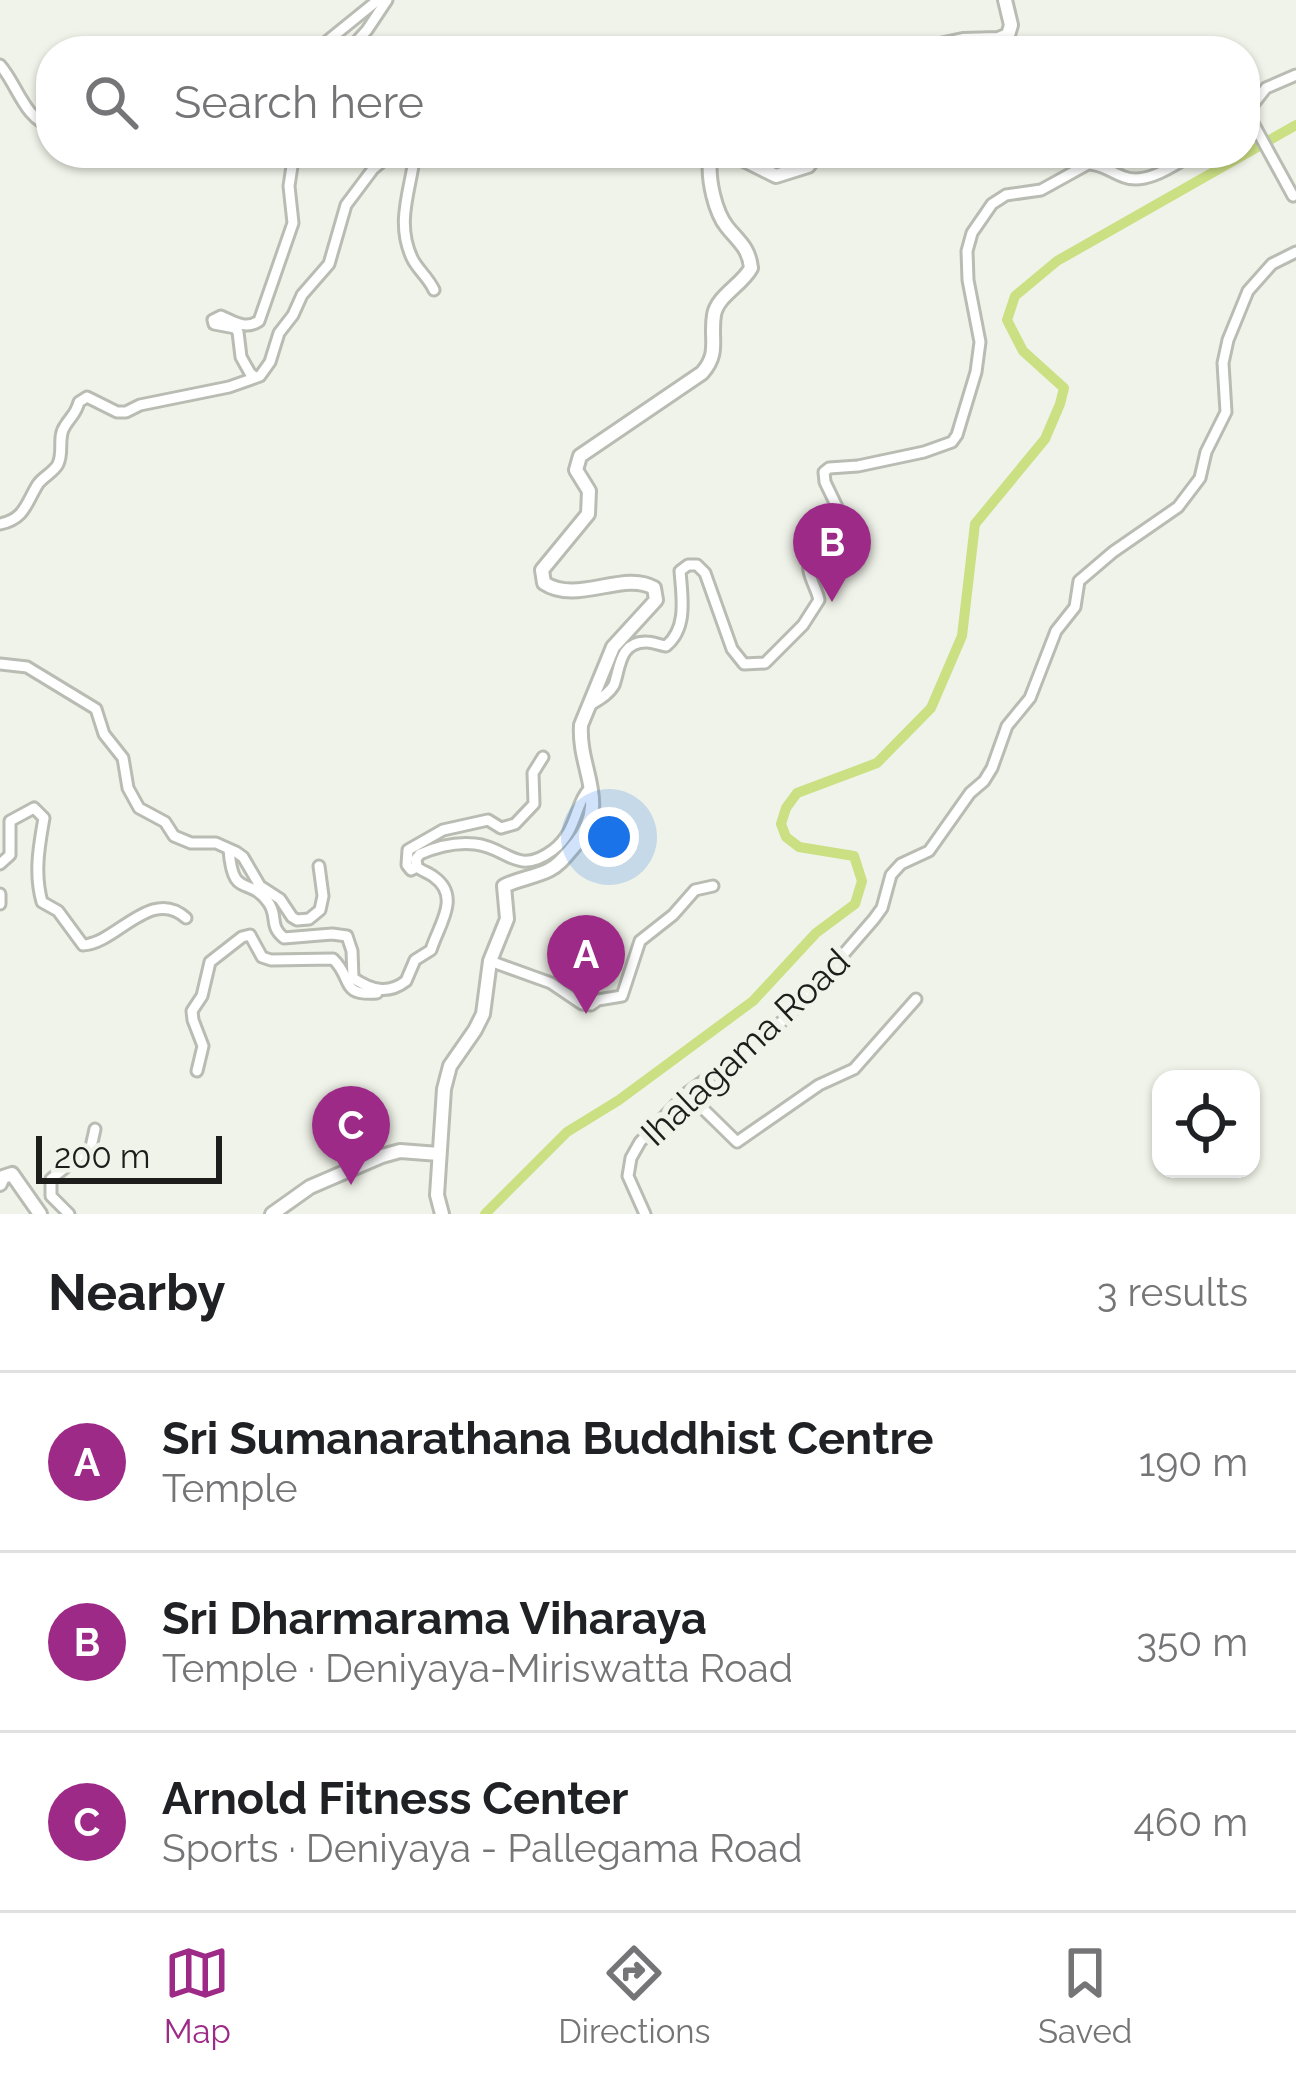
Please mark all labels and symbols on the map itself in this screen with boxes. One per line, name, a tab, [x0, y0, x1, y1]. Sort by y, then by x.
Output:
pin: B	[793, 503, 871, 602]
your location	[579, 807, 639, 867]
pin: A	[547, 915, 625, 1014]
street label: Ihalagama Road	[632, 940, 858, 1154]
pin: C	[312, 1086, 390, 1185]
scale bar	[36, 1130, 222, 1183]

